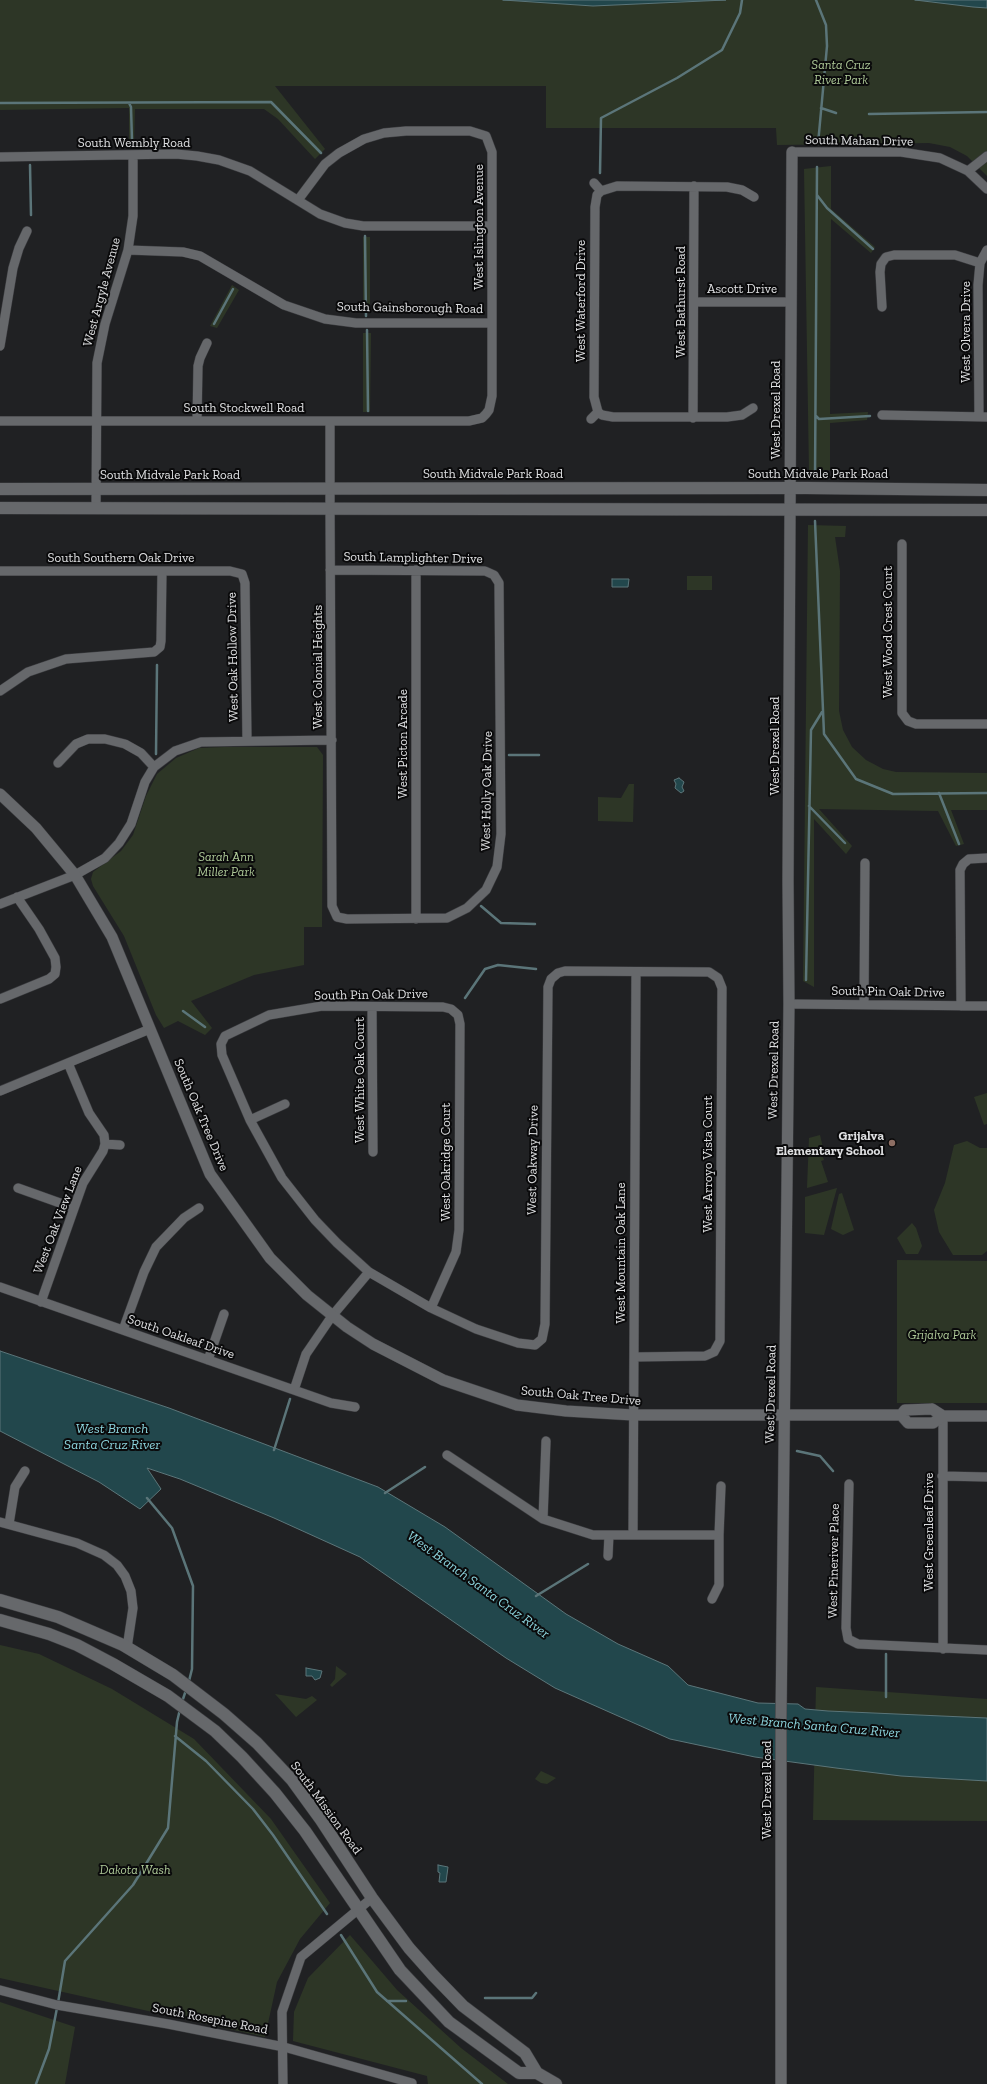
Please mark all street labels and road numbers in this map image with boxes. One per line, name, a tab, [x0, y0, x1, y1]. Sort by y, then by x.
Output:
street label: South Mahan Drive	[805, 132, 913, 150]
street label: South Wembly Road	[78, 135, 190, 151]
street label: West Islington Avenue	[471, 164, 487, 290]
street label: West Argyle Avenue	[80, 236, 124, 348]
street label: West Waterford Drive	[573, 240, 589, 362]
street label: West Bathurst Road	[673, 246, 689, 358]
street label: Ascott Drive	[707, 281, 777, 297]
street label: West Olvera Drive	[958, 281, 974, 383]
street label: South Gainsborough Road	[337, 299, 483, 317]
street label: West Drexel Road	[768, 361, 784, 459]
street label: South Stockwell Road	[184, 400, 304, 416]
street label: South Midvale Park Road	[423, 466, 563, 482]
street label: South Midvale Park Road	[748, 466, 888, 482]
street label: South Midvale Park Road	[100, 467, 240, 483]
street label: South Lamplighter Drive	[343, 549, 483, 567]
street label: South Southern Oak Drive	[48, 550, 194, 566]
street label: West Wood Crest Court	[880, 566, 896, 698]
street label: West Oak Hollow Drive	[224, 592, 242, 722]
street label: West Colonial Heights	[310, 605, 326, 729]
street label: West Picton Arcade	[395, 689, 411, 799]
street label: West Drexel Road	[767, 697, 783, 795]
street label: West Holly Oak Drive	[478, 731, 496, 851]
street label: South Pin Oak Drive	[831, 983, 945, 1001]
street label: South Pin Oak Drive	[314, 986, 428, 1004]
street label: West White Oak Court	[352, 1017, 368, 1143]
street label: West Drexel Road	[765, 1021, 783, 1119]
street label: South Oak Tree Drive	[170, 1057, 232, 1173]
street label: West Arroyo Vista Court	[700, 1095, 716, 1233]
street label: West Oakridge Court	[438, 1103, 454, 1221]
street label: West Oakway Drive	[524, 1105, 542, 1215]
street label: West Oak View Lane	[30, 1164, 86, 1276]
street label: West Mountain Oak Lane	[613, 1182, 629, 1324]
street label: South Oakleaf Drive	[126, 1311, 236, 1363]
street label: West Drexel Road	[762, 1345, 780, 1443]
street label: South Oak Tree Drive	[520, 1383, 642, 1409]
street label: West Greenleaf Drive	[921, 1473, 937, 1591]
street label: West Pineriver Place	[825, 1503, 843, 1619]
street label: West Drexel Road	[759, 1741, 775, 1839]
street label: South Mission Road	[287, 1758, 365, 1858]
street label: South Rosepine Road	[151, 2000, 269, 2038]

